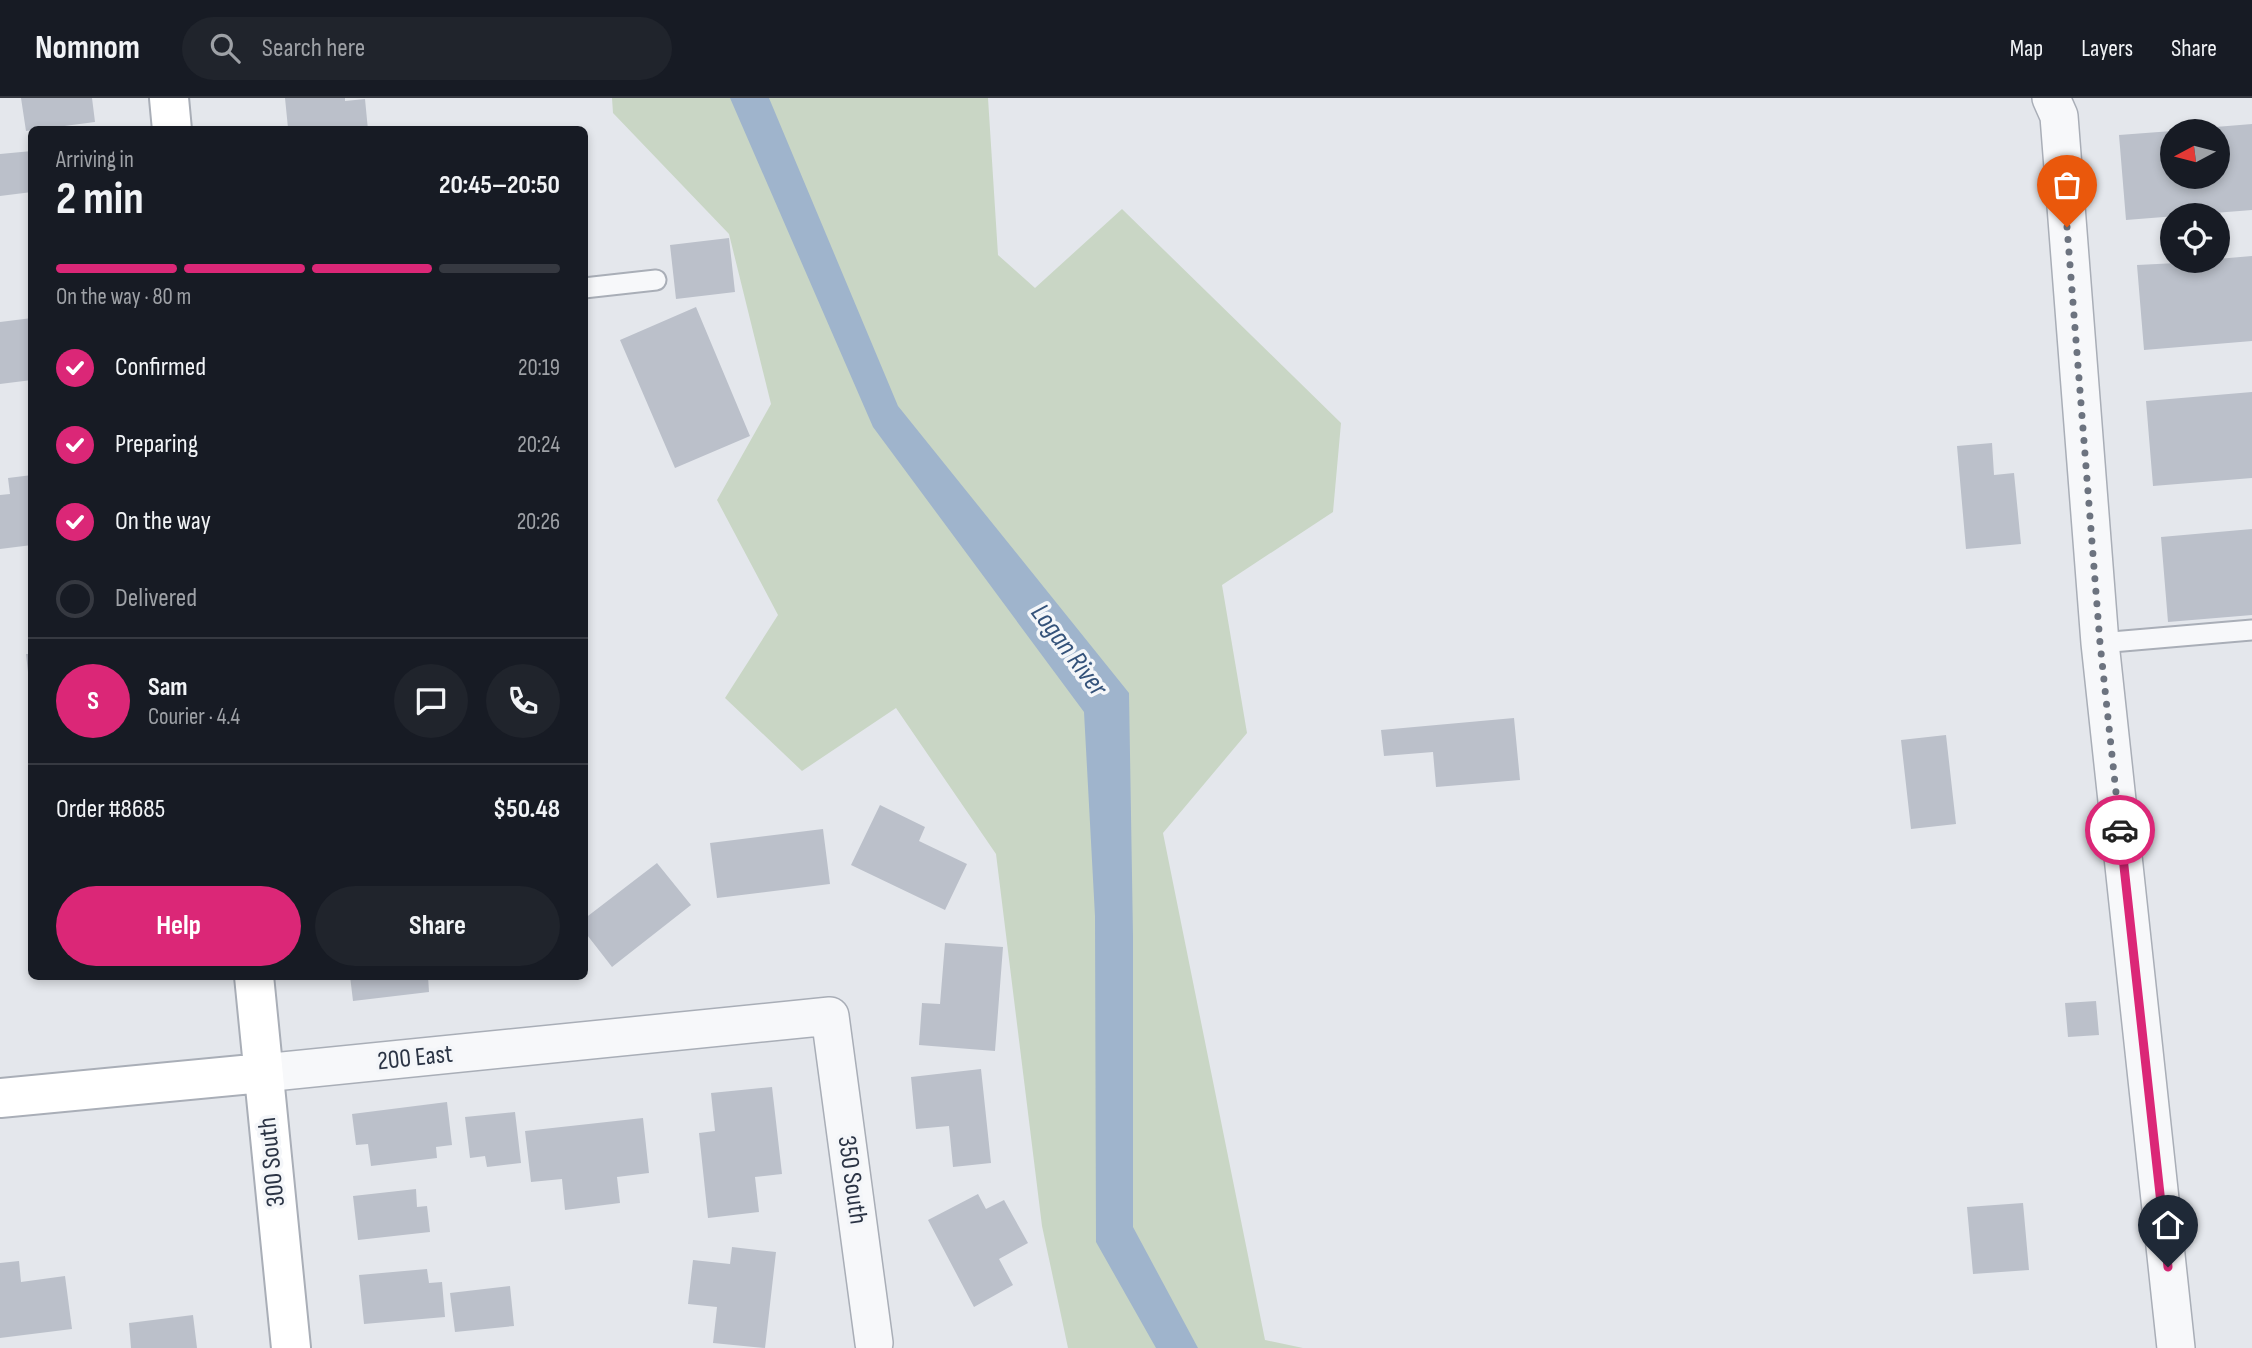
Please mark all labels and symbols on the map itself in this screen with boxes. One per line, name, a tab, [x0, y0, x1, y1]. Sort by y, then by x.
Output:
north arrow	[2160, 119, 2230, 189]
pin	[2037, 155, 2097, 227]
water label: Logan River	[1024, 597, 1115, 704]
courier	[2085, 795, 2155, 865]
street label: 200 East	[376, 1039, 454, 1077]
street label: 300 South	[252, 1116, 292, 1208]
street label: 350 South	[830, 1134, 874, 1226]
pin	[2138, 1195, 2198, 1267]

